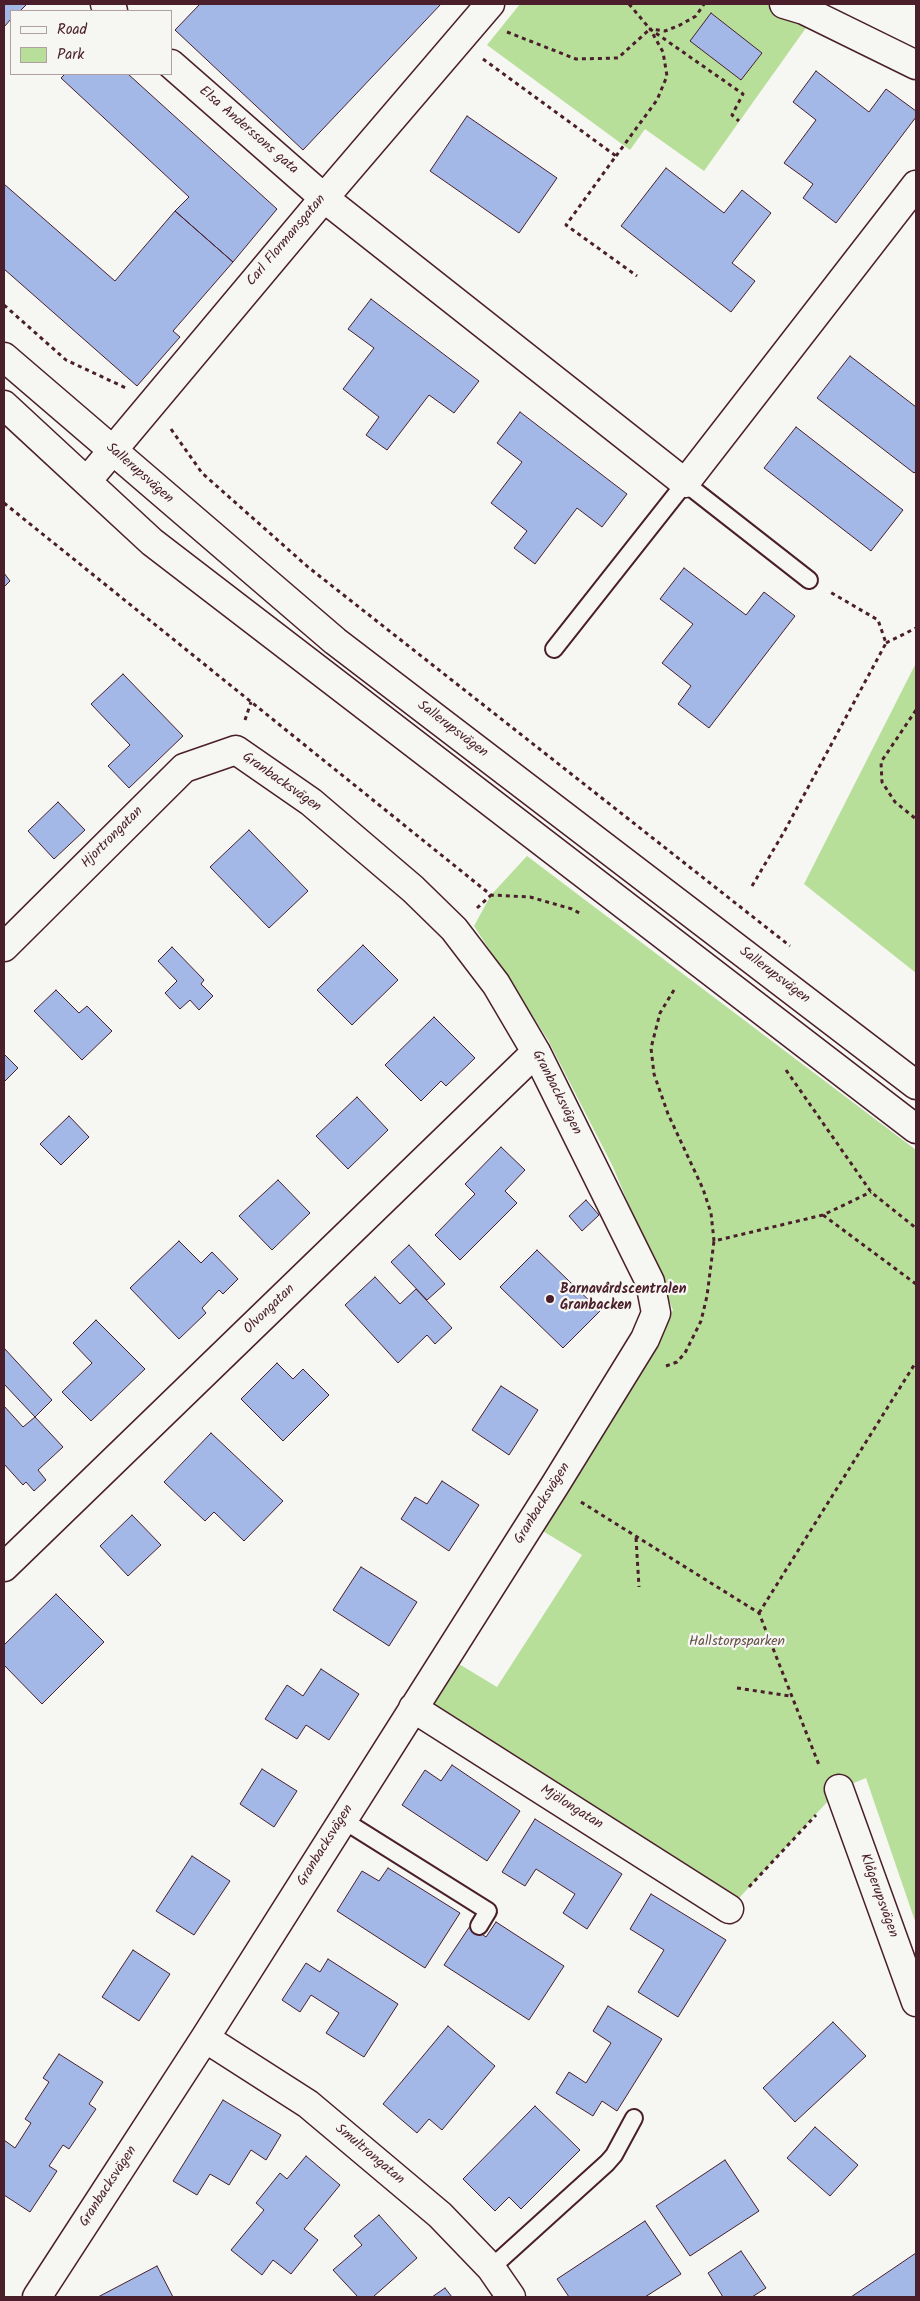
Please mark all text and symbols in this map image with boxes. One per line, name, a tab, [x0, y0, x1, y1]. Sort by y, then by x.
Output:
legend	[10, 10, 172, 75]
text: Road	[57, 18, 87, 42]
text: Park	[57, 43, 84, 67]
street label: Elsa Anderssons gata	[195, 83, 301, 179]
street label: Carl Flormansgatan	[244, 192, 330, 290]
street label: Sallerupsvägen	[102, 440, 176, 508]
street label: Sallerupsvägen	[413, 698, 491, 762]
street label: Granbacksvägen	[238, 749, 324, 817]
street label: Hjortrongatan	[79, 804, 147, 872]
street label: Sallerupsvägen	[735, 944, 813, 1008]
street label: Granbacksvägen	[527, 1048, 585, 1138]
street label: Olvongatan	[241, 1282, 299, 1338]
place label: Barnavårdscentralen Granbacken	[560, 1283, 686, 1315]
marker: Barnavårdscentralen Granbacken	[544, 1293, 556, 1305]
street label: Granbacksvägen	[511, 1460, 575, 1548]
park label: Hallstorpsparken	[689, 1635, 785, 1651]
street label: Mjölongatan	[537, 1782, 605, 1834]
street label: Granbacksvägen	[294, 1802, 358, 1890]
street label: Klågerupsvägen	[855, 1852, 901, 1940]
street label: Smultrongatan	[331, 2121, 407, 2189]
street label: Granbacksvägen	[77, 2144, 141, 2230]

